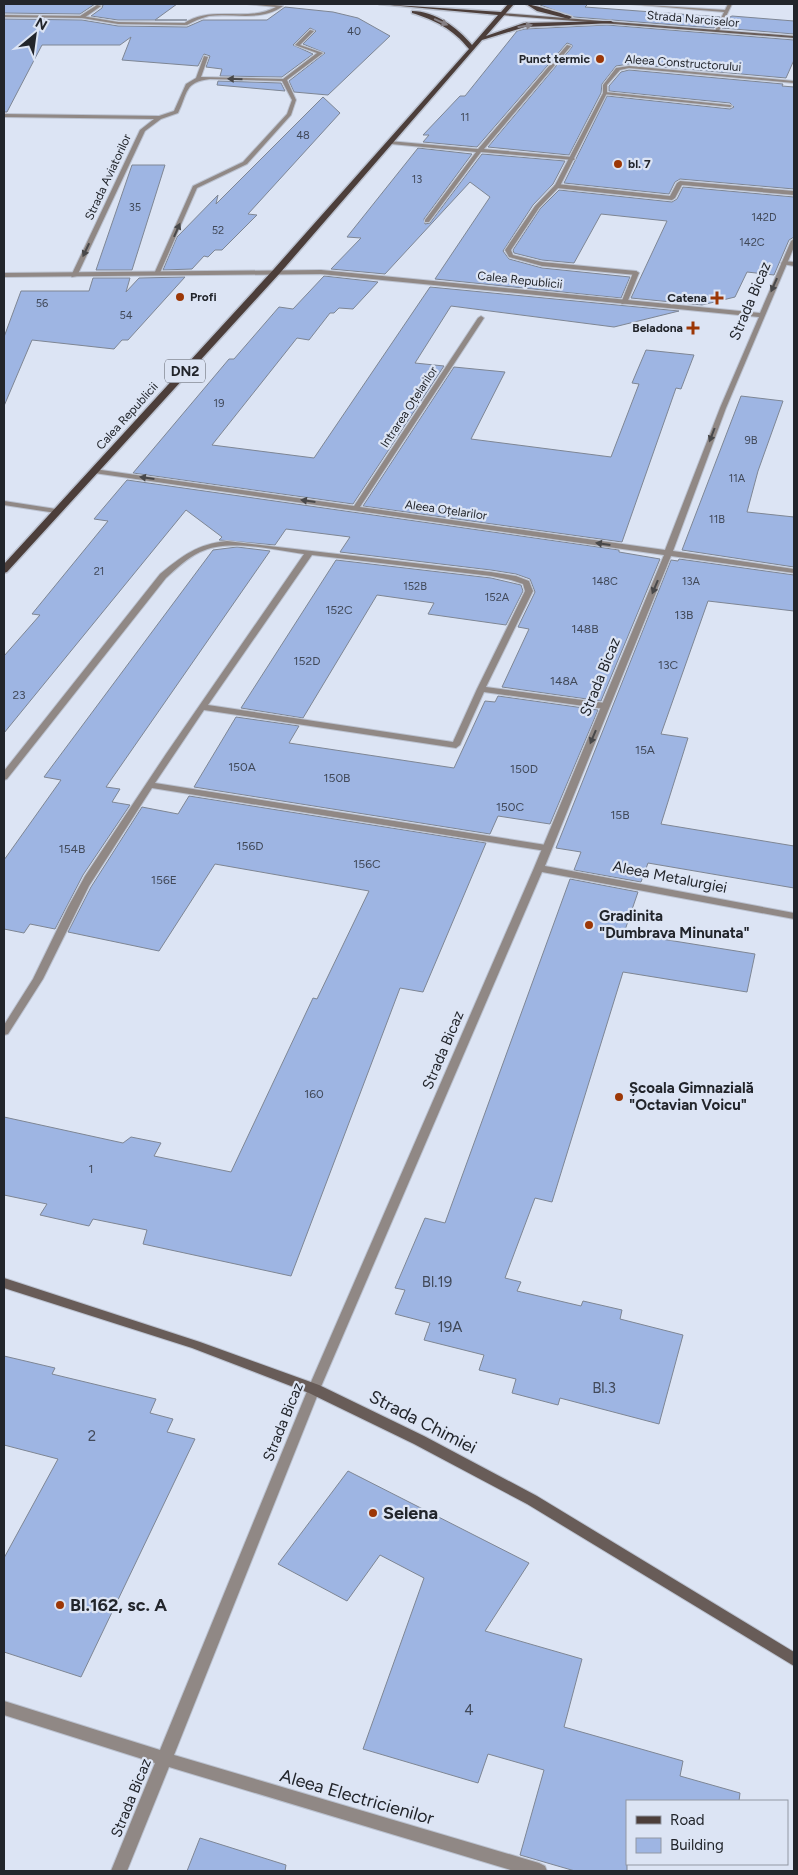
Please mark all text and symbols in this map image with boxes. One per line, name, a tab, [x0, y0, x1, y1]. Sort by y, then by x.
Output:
street label: Strada Narciselor	[646, 8, 740, 30]
north arrow	[10, 10, 60, 60]
text: N	[32, 14, 50, 34]
one-way arrow	[434, 18, 448, 26]
one-way arrow	[517, 21, 533, 29]
house number: 40	[347, 25, 361, 38]
place label: Punct termic	[519, 52, 590, 66]
street label: Aleea Constructorului	[624, 52, 742, 74]
marker: Punct termic	[594, 53, 606, 65]
one-way arrow	[227, 75, 243, 83]
house number: 11	[460, 111, 470, 124]
house number: 48	[296, 129, 310, 142]
street label: Strada Aviatorilor	[82, 132, 134, 222]
place label: bl. 7	[628, 157, 651, 171]
marker: bl. 7	[612, 158, 624, 170]
house number: 13	[412, 173, 422, 186]
house number: 35	[129, 201, 141, 214]
house number: 142D	[751, 211, 777, 224]
one-way arrow	[173, 223, 181, 237]
house number: 52	[212, 224, 224, 237]
house number: 142C	[739, 236, 765, 249]
one-way arrow	[82, 243, 90, 257]
street label: Strada Bicaz	[725, 259, 775, 343]
street label: Calea Republicii	[477, 269, 563, 291]
one-way arrow	[770, 278, 778, 292]
place label: Profi	[190, 290, 217, 304]
marker: Profi	[174, 291, 186, 303]
place label: Catena	[667, 291, 707, 305]
marker: Catena	[711, 292, 723, 304]
house number: 56	[36, 297, 48, 310]
house number: 54	[119, 309, 133, 322]
place label: Beladona	[632, 321, 683, 335]
marker: Beladona	[687, 322, 699, 334]
road number: DN2	[165, 360, 205, 382]
street label: Intrarea Oțelarilor	[378, 364, 440, 450]
street label: Calea Republicii	[93, 380, 161, 452]
house number: 19	[214, 397, 224, 410]
one-way arrow	[708, 428, 716, 443]
house number: 9B	[745, 434, 758, 447]
house number: 11A	[729, 472, 746, 485]
one-way arrow	[138, 474, 154, 482]
one-way arrow	[299, 497, 315, 505]
street label: Aleea Oțelarilor	[404, 497, 488, 523]
house number: 11B	[709, 513, 725, 526]
one-way arrow	[594, 539, 610, 547]
house number: 21	[94, 565, 104, 578]
house number: 148C	[592, 575, 618, 588]
house number: 13A	[682, 575, 701, 588]
house number: 152B	[403, 580, 427, 593]
one-way arrow	[650, 580, 658, 594]
house number: 152A	[485, 591, 510, 604]
house number: 152C	[325, 603, 353, 617]
house number: 13B	[675, 608, 693, 622]
house number: 148B	[571, 622, 599, 636]
street label: Strada Bicaz	[576, 635, 624, 719]
house number: 152D	[294, 654, 320, 668]
house number: 13C	[658, 658, 678, 672]
house number: 148A	[550, 674, 578, 688]
house number: 23	[12, 688, 26, 702]
one-way arrow	[588, 730, 596, 744]
house number: 15A	[635, 743, 655, 757]
house number: 150A	[228, 760, 256, 774]
house number: 150D	[510, 762, 538, 776]
house number: 150B	[324, 771, 350, 785]
house number: 150C	[496, 800, 524, 814]
house number: 15B	[610, 808, 630, 822]
house number: 156D	[237, 839, 263, 853]
house number: 154B	[59, 842, 85, 856]
house number: 156C	[353, 857, 381, 871]
street label: Aleea Metalurgiei	[611, 857, 729, 897]
house number: 156E	[151, 873, 177, 887]
place label: Gradinita "Dumbrava Minunata"	[599, 907, 750, 942]
marker: Gradinita "Dumbrava Minunata"	[583, 919, 595, 931]
street label: Strada Bicaz	[418, 1008, 468, 1092]
place label: Școala Gimnazială "Octavian Voicu"	[629, 1079, 754, 1114]
house number: 160	[304, 1087, 324, 1101]
marker: Școala Gimnazială "Octavian Voicu"	[613, 1091, 625, 1103]
house number: 1	[89, 1162, 93, 1176]
house number: Bl.19	[422, 1273, 452, 1291]
house number: 19A	[438, 1318, 462, 1336]
house number: Bl.3	[592, 1379, 616, 1397]
street label: Strada Bicaz	[259, 1380, 307, 1464]
street label: Strada Chimiei	[365, 1385, 481, 1459]
house number: 2	[88, 1427, 96, 1445]
place label: Selena	[383, 1502, 438, 1524]
marker: Selena	[367, 1507, 379, 1519]
place label: Bl.162, sc. A	[70, 1594, 167, 1616]
marker: Bl.162, sc. A	[54, 1599, 66, 1611]
house number: 4	[464, 1701, 474, 1719]
street label: Strada Bicaz	[107, 1756, 155, 1840]
street label: Aleea Electricienilor	[277, 1764, 437, 1830]
legend	[626, 1800, 788, 1865]
text: Road	[670, 1811, 705, 1829]
text: Building	[670, 1836, 724, 1854]

